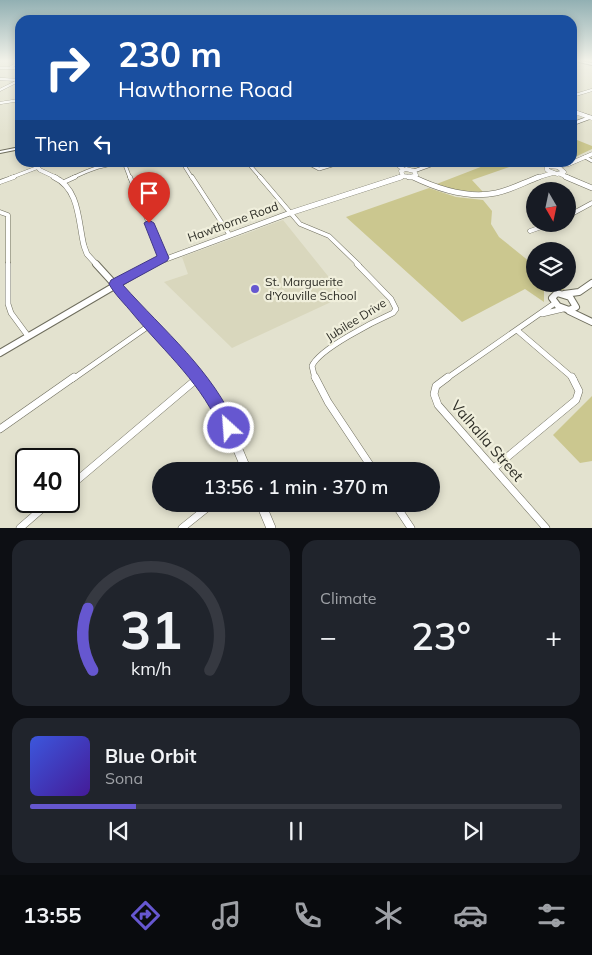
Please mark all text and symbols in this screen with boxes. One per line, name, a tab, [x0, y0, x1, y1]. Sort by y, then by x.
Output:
text: 230 m	[118, 32, 222, 76]
icon: right	[35, 35, 100, 100]
text: Hawthorne Road	[118, 75, 293, 103]
icon: left	[89, 130, 117, 158]
text: Then	[35, 132, 79, 156]
pin	[128, 172, 170, 223]
icon: arrive	[135, 179, 163, 207]
north arrow	[526, 182, 576, 232]
map controls	[526, 182, 576, 292]
street label: Hawthorne Road	[185, 198, 280, 245]
button: layers	[526, 242, 576, 292]
place label: St. Marguerite d'Youville School	[265, 274, 357, 303]
marker: St. Marguerite d'Youville School	[249, 283, 261, 295]
street label: Jubilee Drive	[323, 295, 389, 344]
street label: Valhalla Street	[447, 396, 528, 485]
position arrow	[202, 401, 254, 453]
speed limit sign: 40	[15, 448, 80, 513]
text: 13:56 · 1 min · 370 m	[203, 475, 389, 499]
text: Climate	[320, 588, 376, 608]
text: 31	[120, 597, 182, 662]
text: 23°	[411, 612, 471, 660]
text: −	[320, 619, 337, 654]
text: +	[545, 619, 562, 654]
text: km/h	[131, 657, 171, 679]
text: Blue Orbit	[105, 744, 196, 768]
text: Sona	[105, 768, 143, 788]
icon: previous	[105, 817, 133, 845]
icon: pause	[282, 817, 310, 845]
icon: next	[459, 817, 487, 845]
icon: directions	[128, 898, 163, 933]
icon: music	[209, 898, 244, 933]
icon: phone	[290, 898, 325, 933]
icon: climate	[371, 898, 406, 933]
icon: car	[453, 898, 488, 933]
icon: filters	[534, 898, 569, 933]
text: 13:55	[23, 901, 81, 929]

